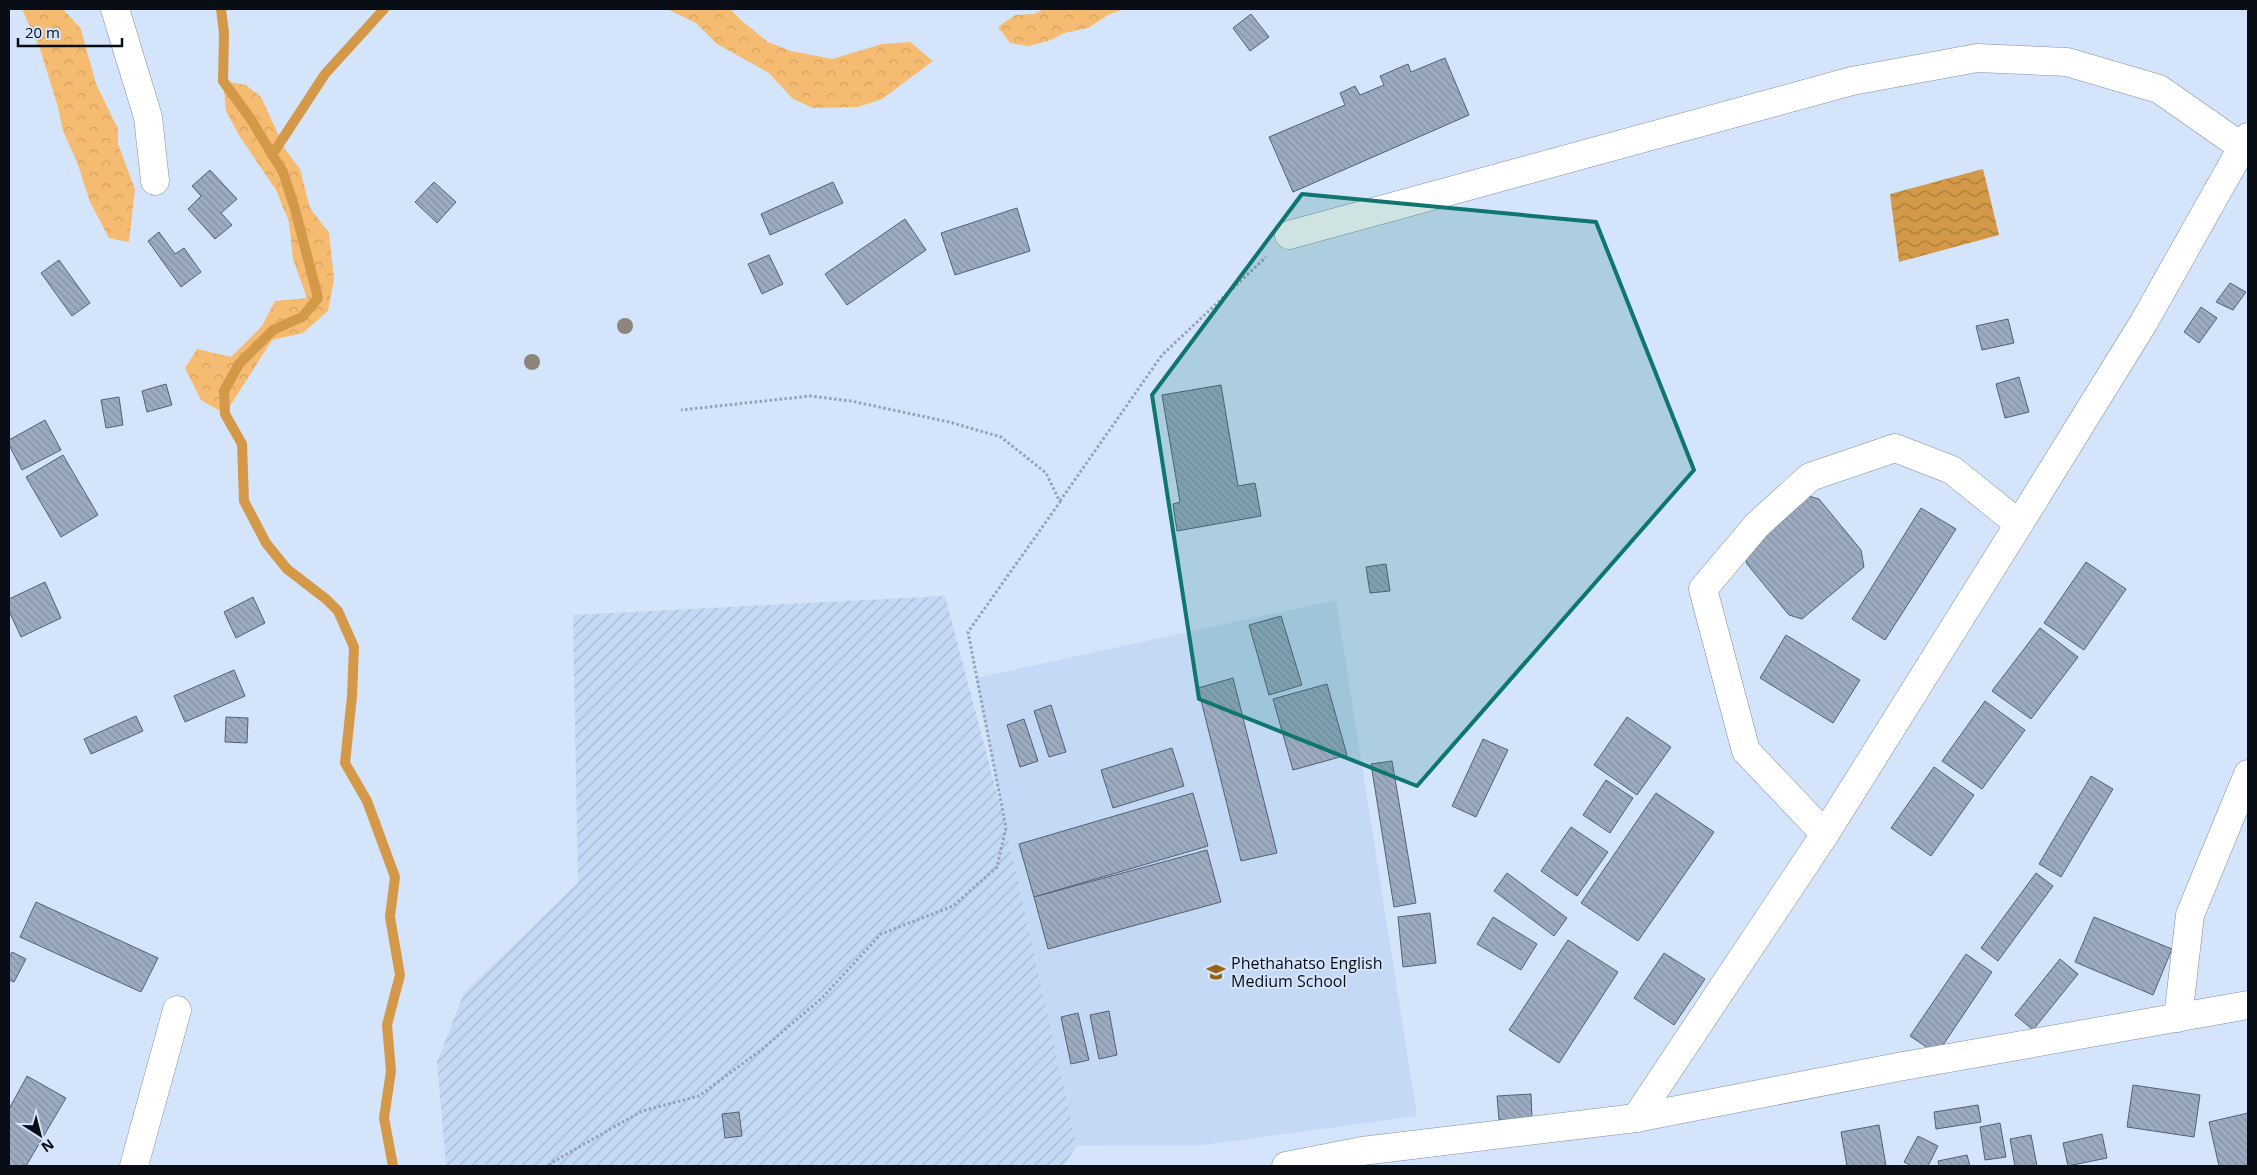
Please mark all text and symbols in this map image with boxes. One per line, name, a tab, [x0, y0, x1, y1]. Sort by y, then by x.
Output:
scale bar	[18, 15, 121, 47]
text: 20 m	[25, 22, 60, 42]
place label: Phethahatso English Medium School	[1231, 952, 1383, 992]
school or university icon: Phethahatso English Medium School	[1205, 961, 1227, 983]
north arrow	[15, 1110, 65, 1160]
text: N	[38, 1135, 58, 1157]

